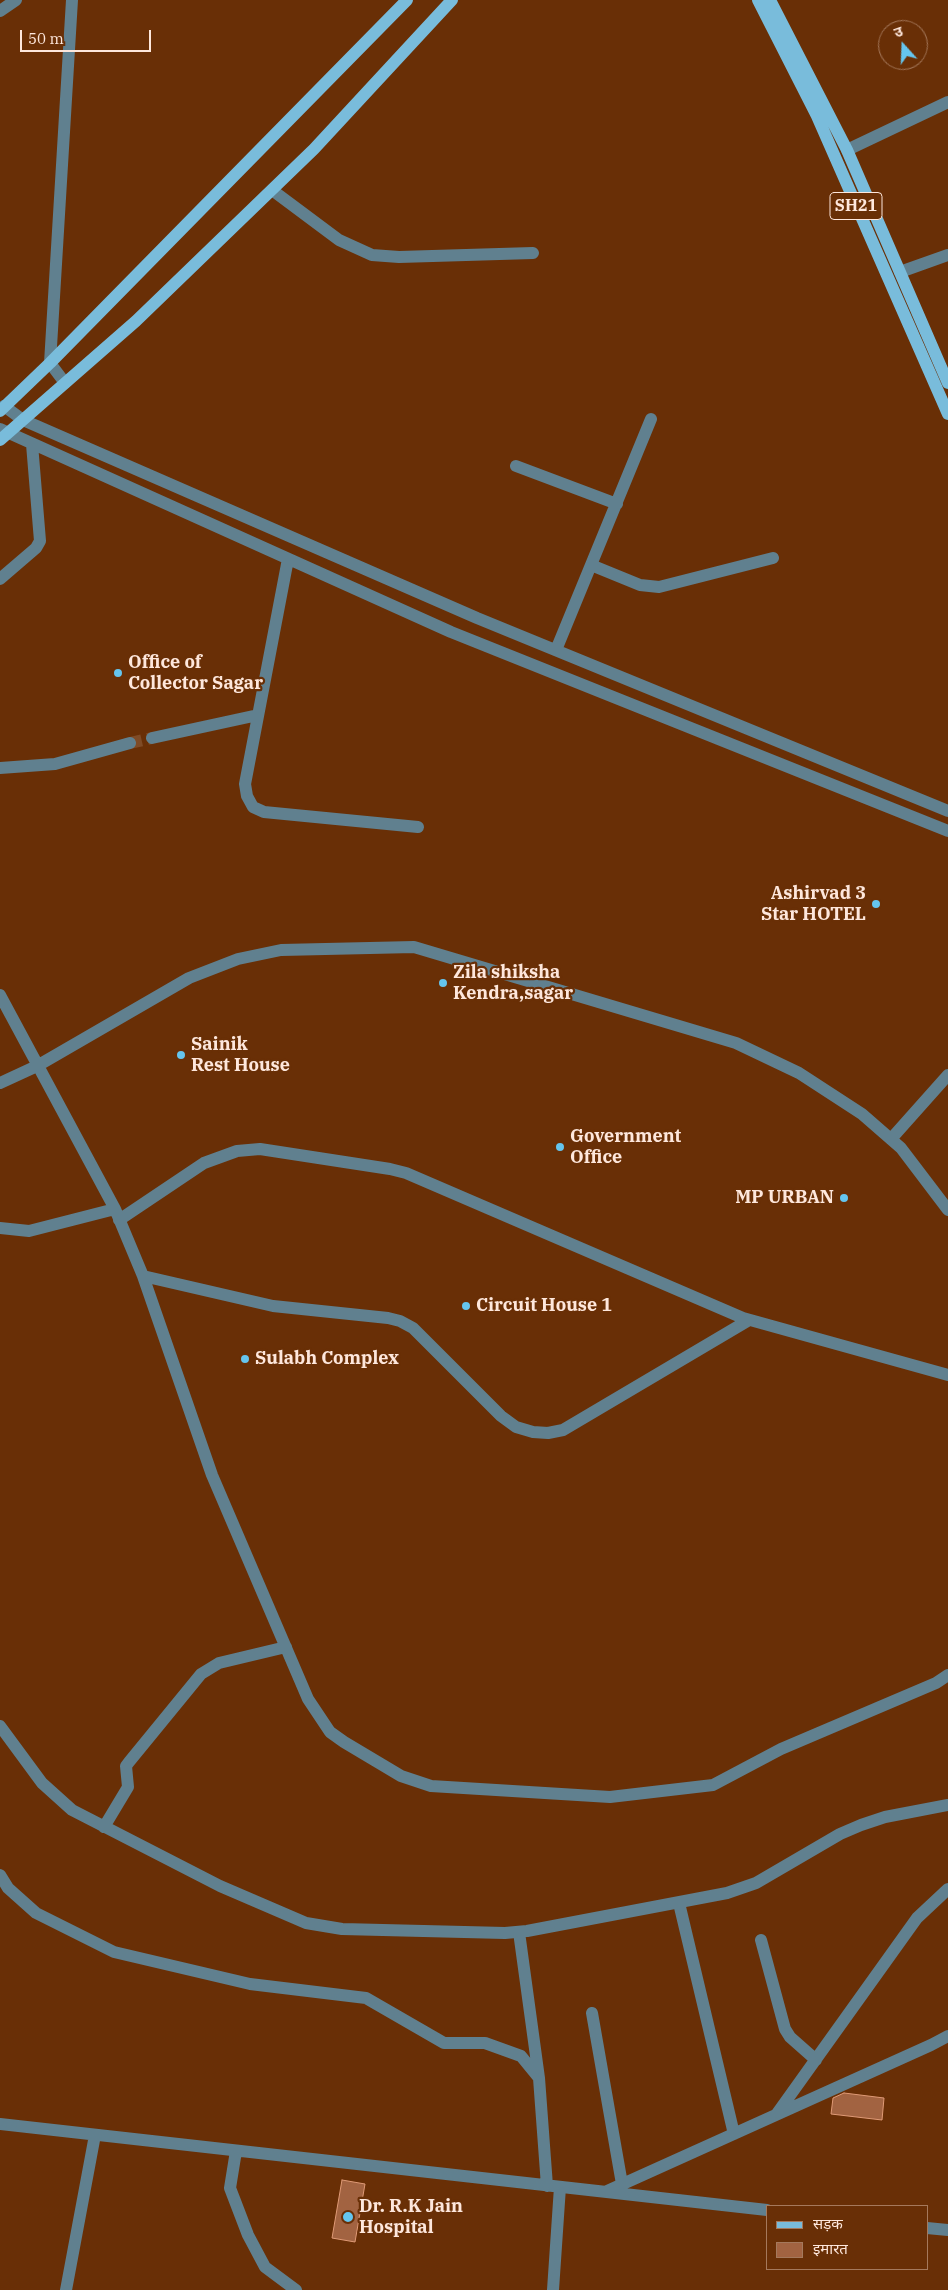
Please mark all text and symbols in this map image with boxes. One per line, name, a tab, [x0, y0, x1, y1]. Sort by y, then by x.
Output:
scale bar	[22, 20, 154, 52]
north arrow	[878, 20, 928, 70]
text: उ	[891, 22, 905, 42]
text: 50 m	[28, 29, 64, 48]
road number: SH21	[830, 192, 882, 220]
place label: Office of Collector Sagar	[128, 652, 263, 694]
marker: Office of Collector Sagar	[112, 667, 124, 679]
place label: Ashirvad 3 Star HOTEL	[761, 883, 866, 926]
marker: Ashirvad 3 Star HOTEL	[870, 898, 882, 910]
place label: Zila shiksha Kendra,sagar	[453, 962, 573, 1004]
marker: Zila shiksha Kendra,sagar	[437, 977, 449, 989]
place label: Sainik Rest House	[191, 1034, 290, 1076]
marker: Sainik Rest House	[175, 1049, 187, 1061]
place label: Government Office	[570, 1126, 681, 1168]
marker: Government Office	[554, 1141, 566, 1153]
place label: MP URBAN	[735, 1187, 834, 1209]
marker: MP URBAN	[838, 1192, 850, 1204]
place label: Circuit House 1	[476, 1295, 612, 1317]
marker: Circuit House 1	[460, 1300, 472, 1312]
place label: Sulabh Complex	[255, 1348, 399, 1370]
marker: Sulabh Complex	[239, 1353, 251, 1365]
place label: Dr. R.K Jain Hospital	[359, 2196, 463, 2238]
legend	[766, 2205, 928, 2270]
marker: Dr. R.K Jain Hospital	[341, 2210, 355, 2224]
text: सड़क	[813, 2214, 843, 2233]
text: इमारत	[813, 2239, 848, 2258]

